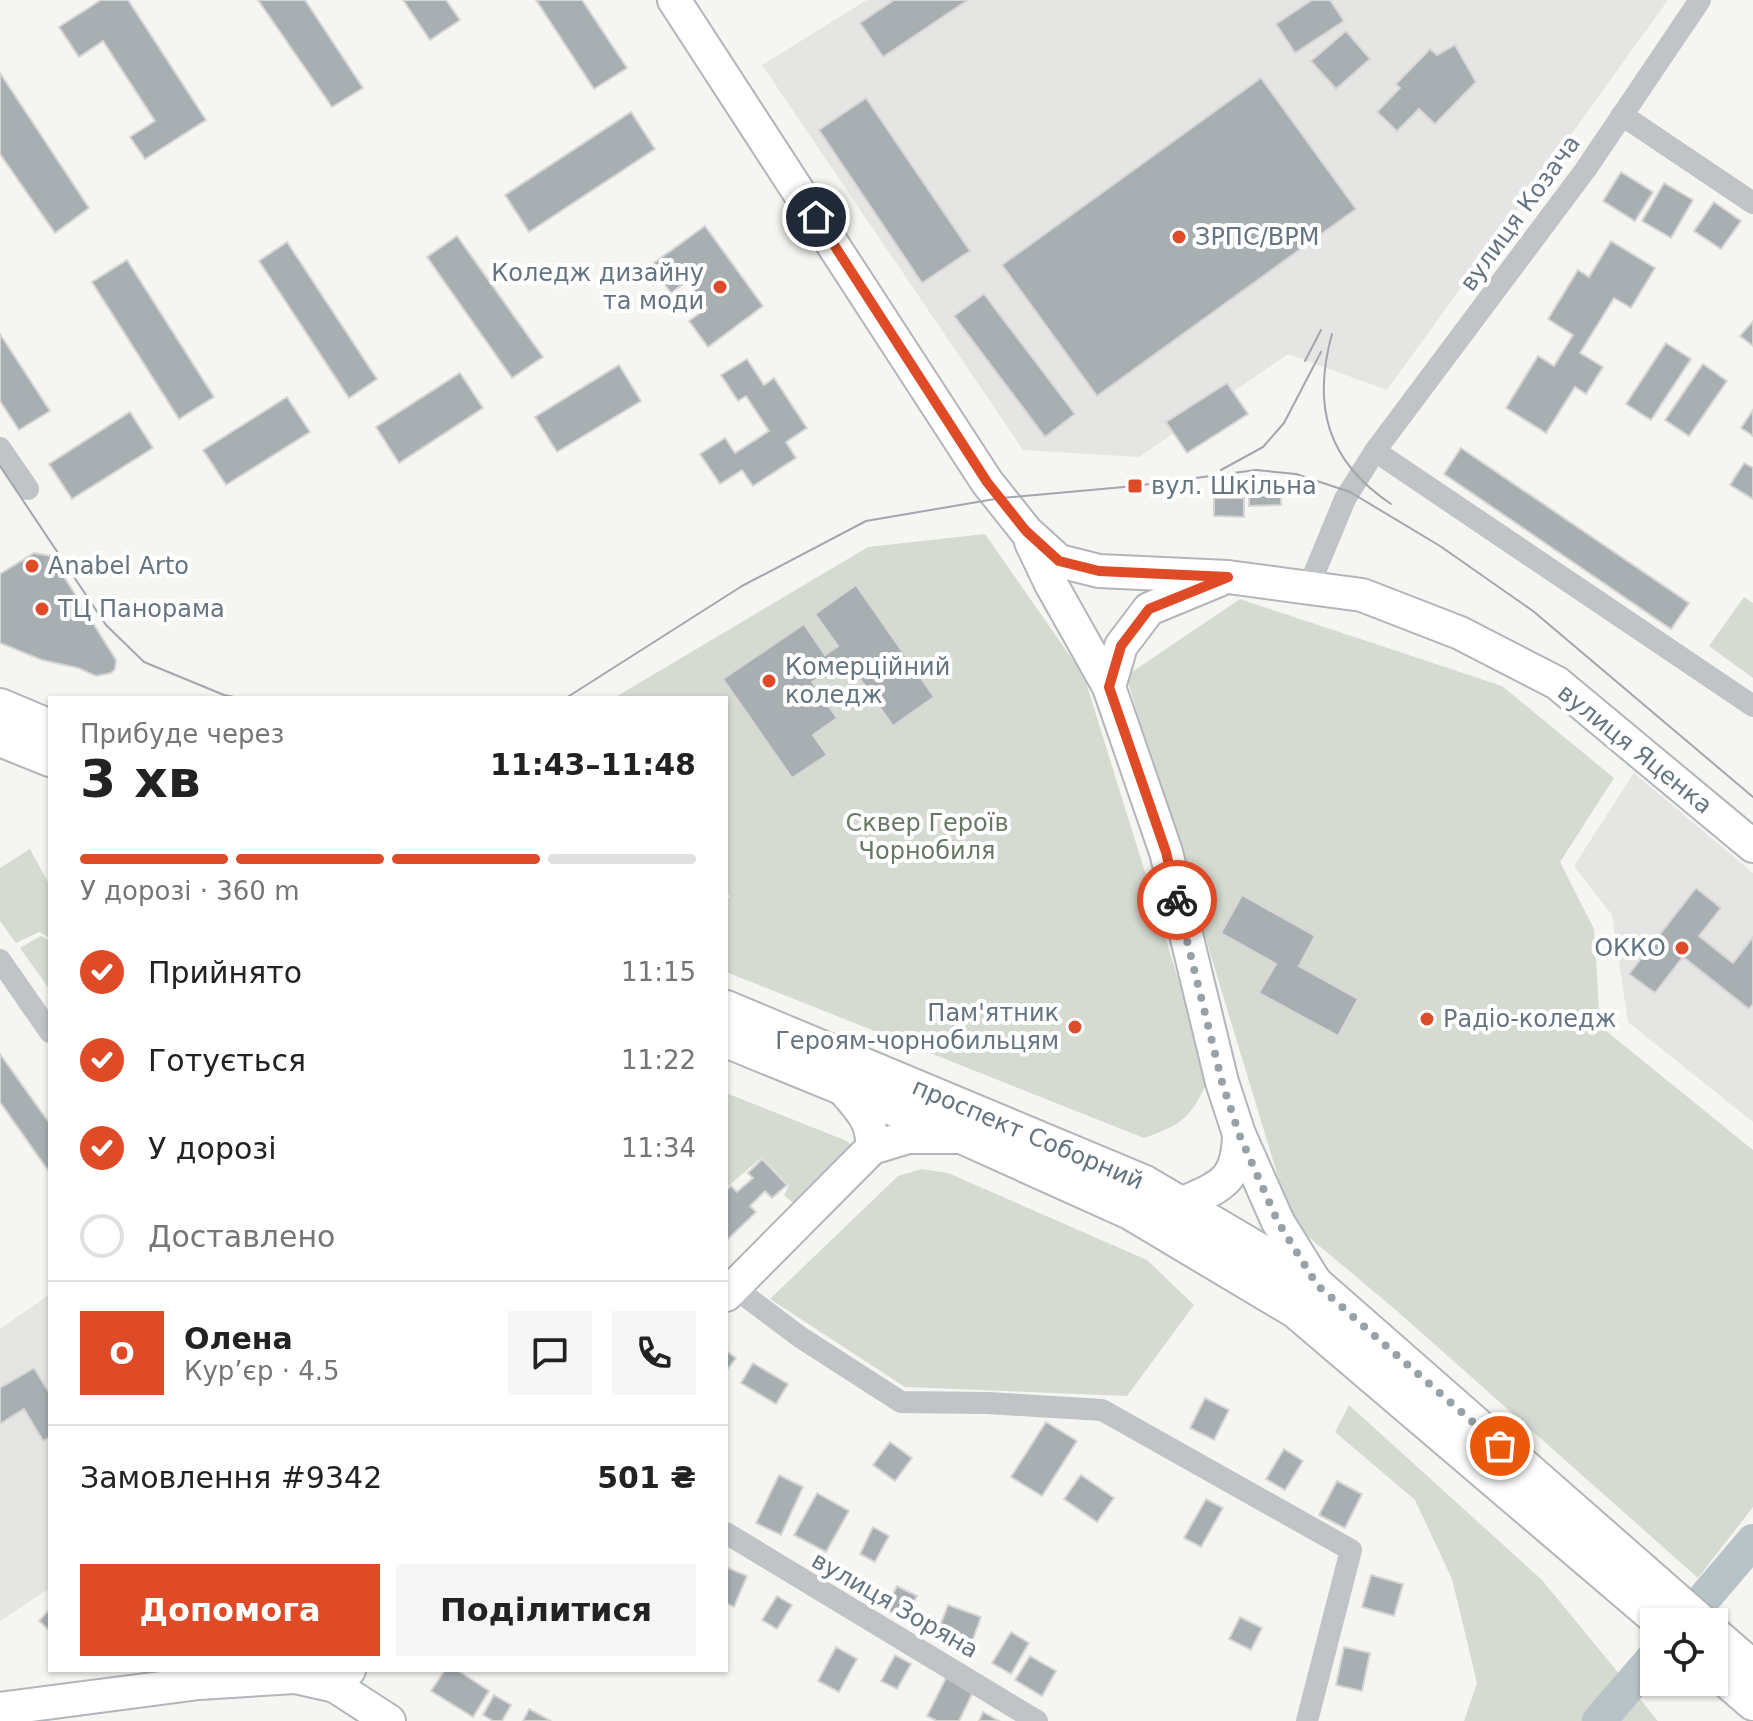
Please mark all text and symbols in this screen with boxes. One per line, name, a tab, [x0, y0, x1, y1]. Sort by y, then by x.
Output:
street label: вулиця Козача	[1454, 130, 1586, 296]
pin	[782, 183, 850, 251]
icon: home	[794, 195, 838, 239]
place label: ЗРПС/ВРМ	[1195, 223, 1319, 251]
marker: ЗРПС/ВРМ	[1170, 228, 1188, 246]
place label: Коледж дизайну та моди	[491, 259, 704, 315]
marker: Коледж дизайну та моди	[711, 278, 729, 296]
place label: вул. Шкільна	[1151, 472, 1317, 500]
marker: вул. Шкільна	[1126, 477, 1144, 495]
place label: Anabel Arto	[48, 552, 189, 580]
marker: Anabel Arto	[23, 557, 41, 575]
place label: ТЦ Панорама	[57, 595, 225, 623]
marker: ТЦ Панорама	[33, 600, 51, 618]
place label: Комерційний коледж	[785, 653, 950, 709]
marker: Комерційний коледж	[760, 672, 778, 690]
street label: вулиця Яценка	[1552, 678, 1718, 820]
text: Прибуде через	[80, 719, 284, 749]
text: 11:43–11:48	[490, 747, 696, 782]
text: 3 хв	[80, 749, 201, 809]
park label: Сквер Героїв Чорнобиля	[845, 809, 1009, 865]
courier	[1137, 860, 1217, 940]
text: У дорозі · 360 m	[80, 876, 299, 906]
icon: bike	[1155, 878, 1199, 922]
place label: ОККО	[1594, 934, 1666, 962]
marker: ОККО	[1673, 939, 1691, 957]
icon: check	[80, 950, 124, 994]
text: Прийнято	[148, 955, 302, 990]
text: 11:15	[621, 957, 696, 987]
place label: Пам'ятник Героям-чорнобильцям	[775, 999, 1059, 1055]
place label: Радіо-коледж	[1443, 1005, 1616, 1033]
marker: Радіо-коледж	[1418, 1010, 1436, 1028]
marker: Пам'ятник Героям-чорнобильцям	[1066, 1018, 1084, 1036]
icon: check	[80, 1038, 124, 1082]
text: Готується	[148, 1043, 306, 1078]
text: 11:22	[621, 1045, 696, 1075]
street label: проспект Соборний	[908, 1073, 1148, 1195]
icon: check	[80, 1126, 124, 1170]
text: У дорозі	[148, 1131, 277, 1166]
text: 11:34	[621, 1133, 696, 1163]
text: Доставлено	[148, 1219, 335, 1254]
button: chat	[508, 1311, 592, 1395]
button: phone	[612, 1311, 696, 1395]
text: Олена	[184, 1321, 293, 1356]
text: О	[109, 1336, 135, 1371]
text: Кур’єр · 4.5	[184, 1356, 340, 1386]
pin	[1466, 1412, 1534, 1480]
icon: bag	[1478, 1424, 1522, 1468]
text: Замовлення #9342	[80, 1460, 382, 1495]
text: 501 ₴	[597, 1460, 696, 1495]
street label: вулиця Зоряна	[807, 1546, 983, 1664]
button: Допомога	[80, 1564, 380, 1656]
button: Поділитися	[396, 1564, 696, 1656]
map controls	[1640, 1608, 1728, 1696]
button: locate	[1640, 1608, 1728, 1696]

